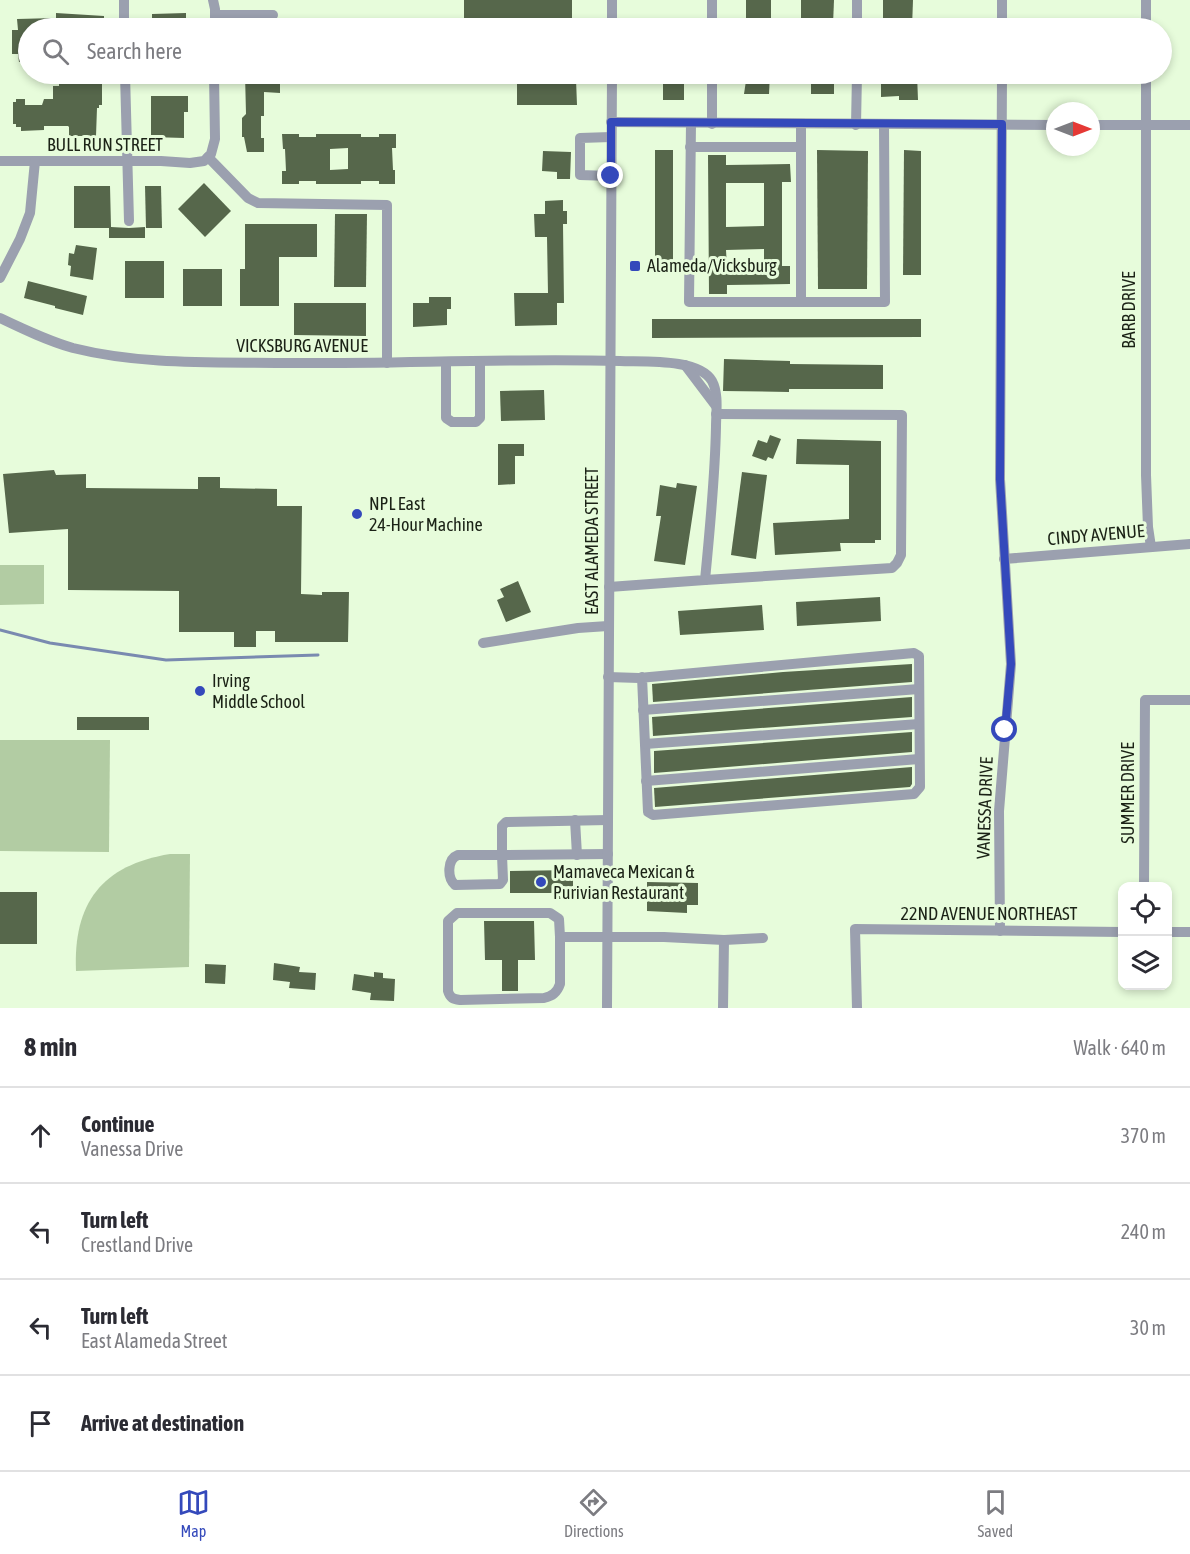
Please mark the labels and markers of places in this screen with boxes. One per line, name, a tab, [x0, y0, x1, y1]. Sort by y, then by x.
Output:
place label: Alameda/Vicksburg	[647, 255, 777, 276]
marker: Alameda/Vicksburg	[628, 259, 642, 273]
place label: NPL East 24-Hour Machine	[369, 493, 483, 535]
marker: NPL East 24-Hour Machine	[350, 507, 364, 521]
place label: Irving Middle School	[212, 670, 305, 712]
marker: Irving Middle School	[193, 684, 207, 698]
place label: Mamaveca Mexican & Purivian Restaurant	[553, 861, 695, 903]
marker: Mamaveca Mexican & Purivian Restaurant	[534, 875, 548, 889]

